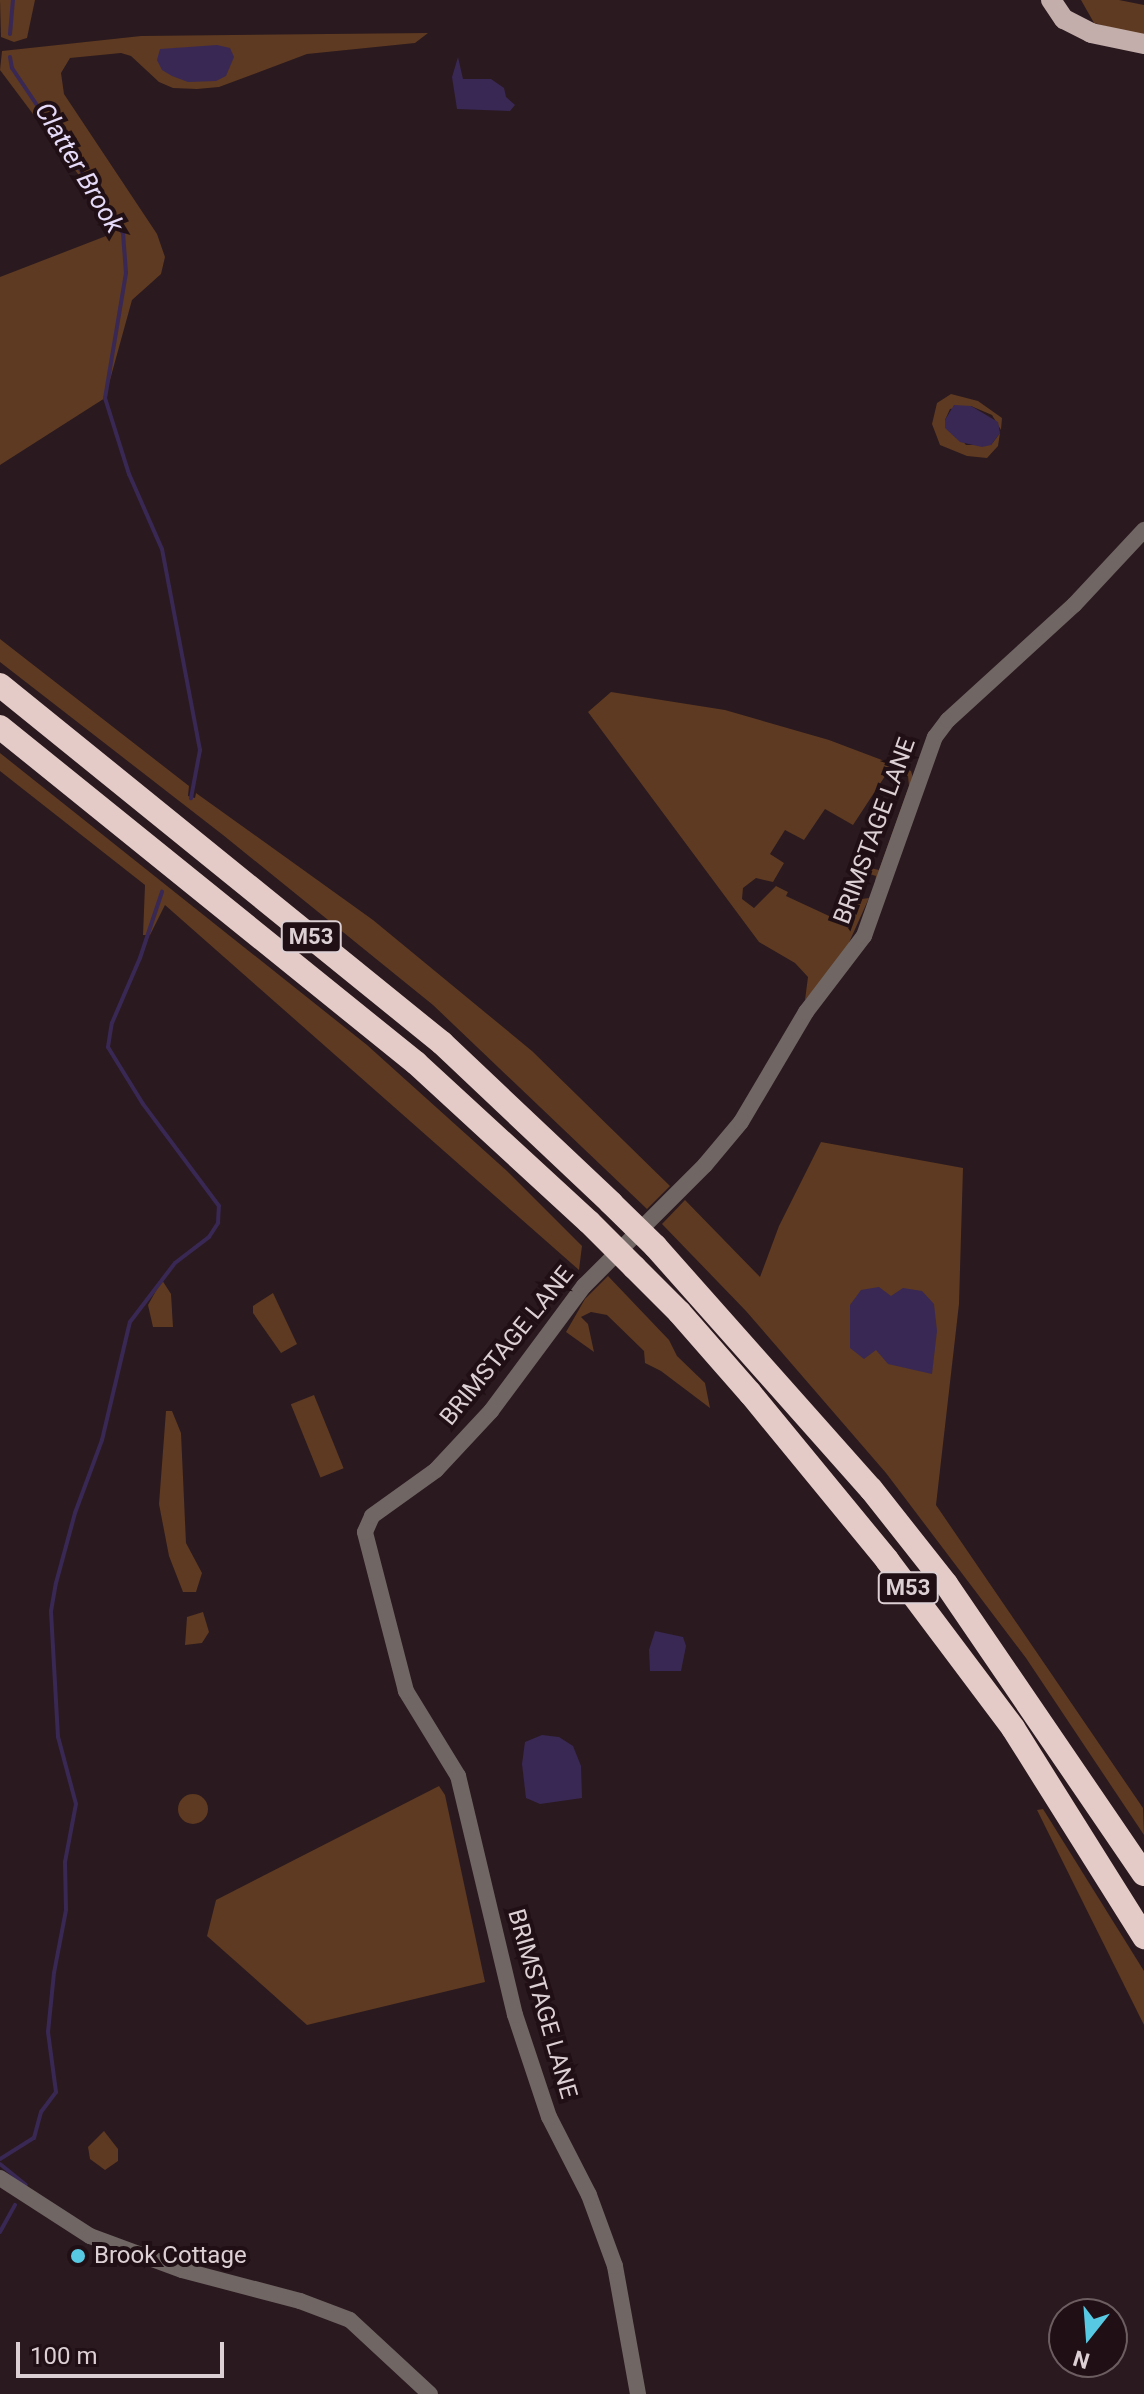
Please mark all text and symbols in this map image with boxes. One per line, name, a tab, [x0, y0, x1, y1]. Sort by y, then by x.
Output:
water label: Clatter Brook	[28, 97, 130, 239]
street label: BRIMSTAGE LANE	[828, 734, 922, 928]
road number: M53	[279, 919, 343, 955]
street label: BRIMSTAGE LANE	[434, 1261, 580, 1431]
road number: M53	[876, 1570, 940, 1606]
street label: BRIMSTAGE LANE	[501, 1906, 583, 2102]
place label: Brook Cottage	[94, 2242, 247, 2270]
marker: Brook Cottage	[69, 2247, 87, 2265]
north arrow	[1048, 2298, 1128, 2378]
scale bar	[20, 2326, 228, 2376]
text: 100 m	[30, 2342, 97, 2370]
text: N	[1070, 2345, 1093, 2374]

